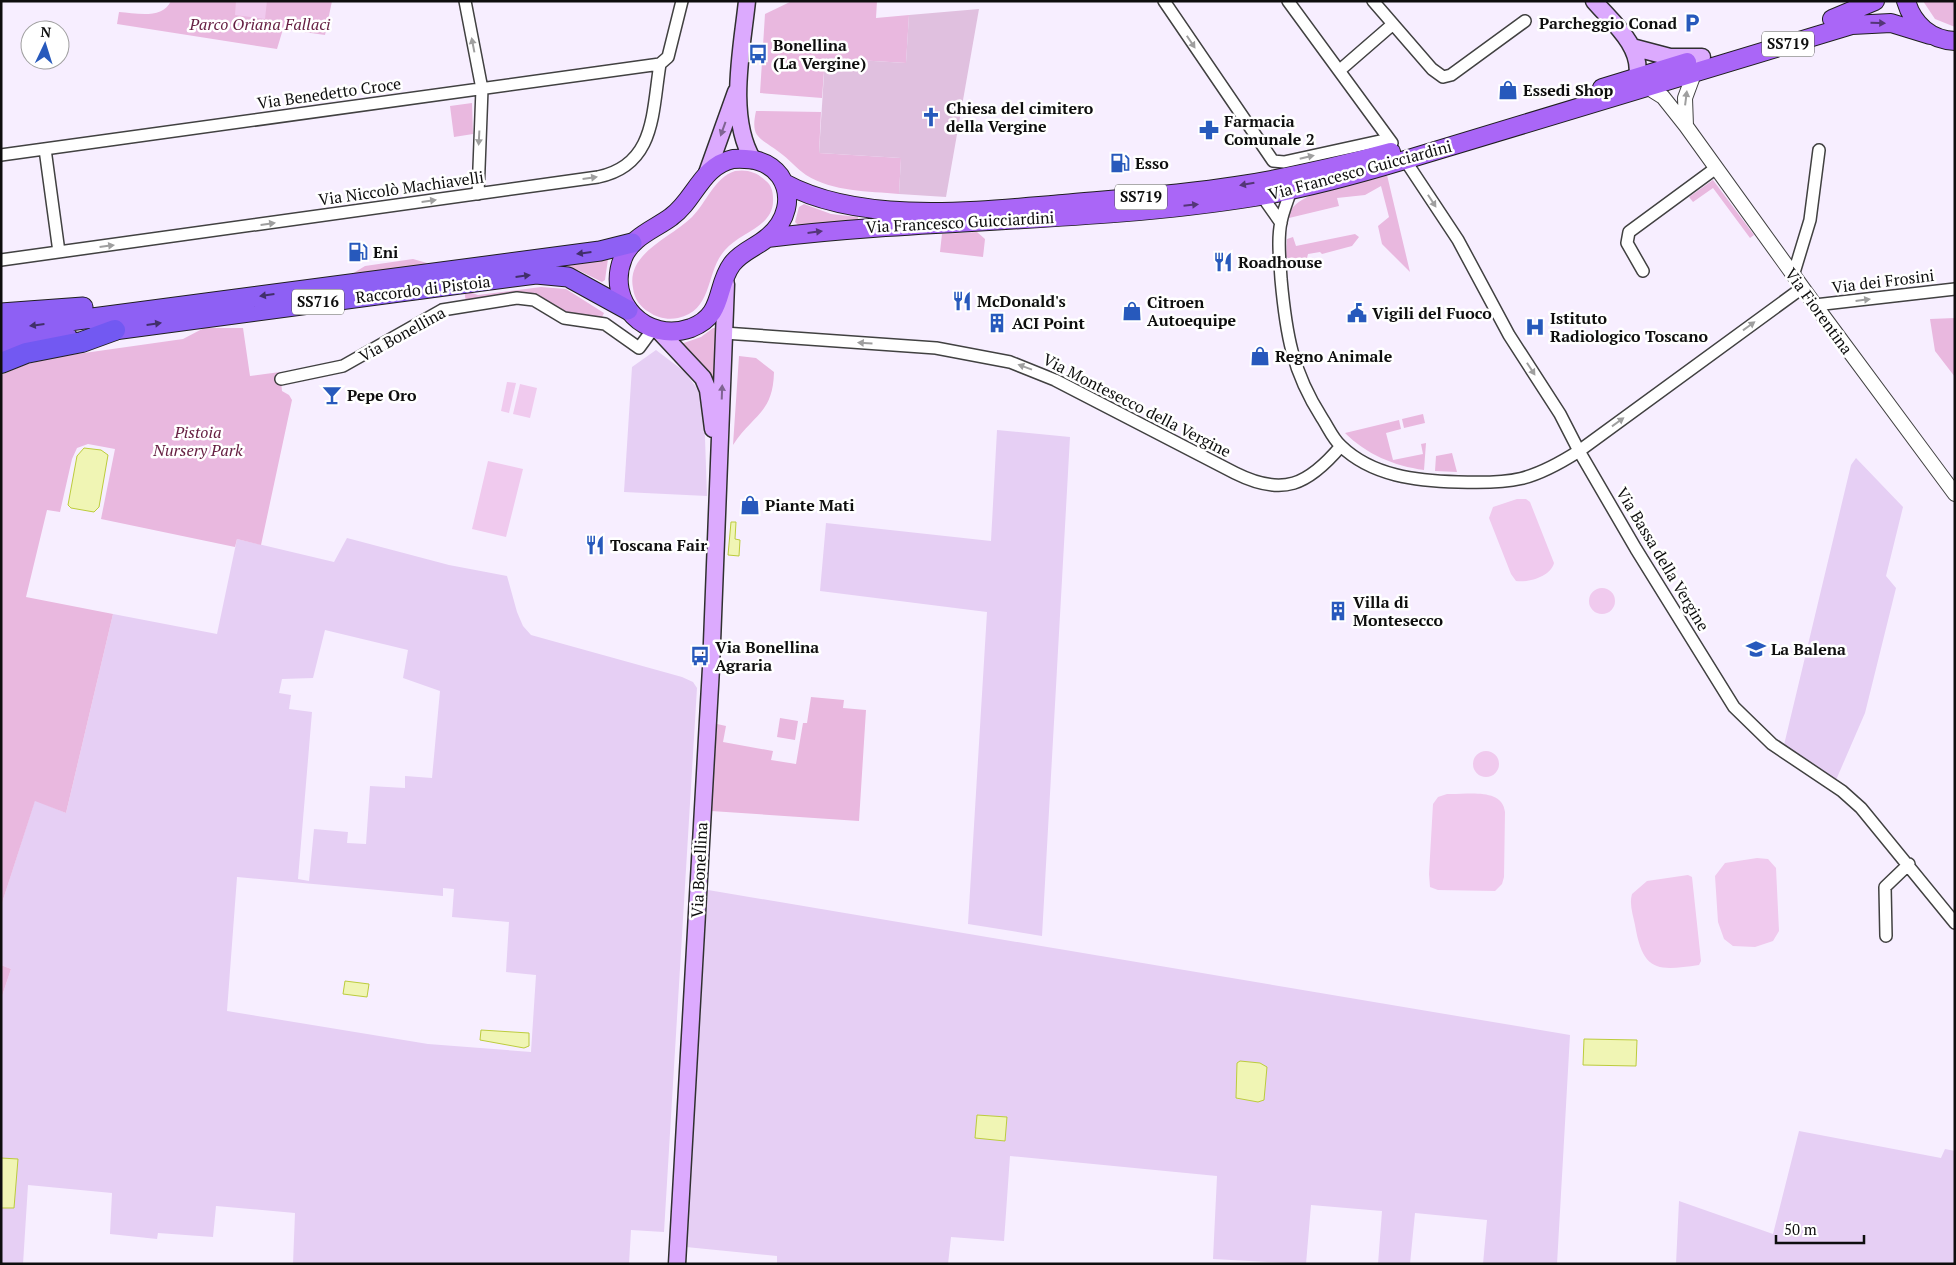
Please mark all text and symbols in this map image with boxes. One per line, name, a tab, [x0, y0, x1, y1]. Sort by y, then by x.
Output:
place label: Parcheggio Conad	[1539, 12, 1677, 34]
parking icon: Parcheggio Conad	[1681, 12, 1703, 34]
park label: Parco Oriana Fallaci	[189, 13, 331, 35]
one-way arrow	[1871, 19, 1887, 27]
north arrow	[20, 20, 70, 70]
text: N	[40, 22, 52, 41]
road number: SS719	[1762, 32, 1814, 56]
place label: Bonellina (La Vergine)	[773, 34, 866, 74]
one-way arrow	[1186, 35, 1196, 48]
one-way arrow	[469, 37, 477, 53]
bus stop icon: Bonellina (La Vergine)	[747, 43, 769, 65]
street label: Via Benedetto Croce	[256, 72, 402, 114]
shop icon: Essedi Shop	[1497, 79, 1519, 101]
place label: Essedi Shop	[1523, 79, 1614, 101]
one-way arrow	[1682, 90, 1690, 106]
place label: Chiesa del cimitero della Vergine	[946, 97, 1094, 137]
church icon: Chiesa del cimitero della Vergine	[920, 106, 942, 128]
place label: Farmacia Comunale 2	[1224, 110, 1315, 150]
pharmacy icon: Farmacia Comunale 2	[1198, 119, 1220, 141]
one-way arrow	[719, 122, 726, 137]
one-way arrow	[475, 130, 483, 146]
street label: Via Francesco Guicciardini	[1266, 135, 1454, 205]
fuel station icon: Esso	[1109, 152, 1131, 174]
place label: Esso	[1135, 152, 1169, 174]
one-way arrow	[1300, 153, 1315, 161]
street label: Via Niccolò Machiavelli	[317, 165, 485, 211]
one-way arrow	[582, 173, 598, 181]
one-way arrow	[1238, 181, 1254, 189]
road number: SS719	[1115, 184, 1167, 210]
one-way arrow	[1427, 194, 1437, 208]
one-way arrow	[421, 197, 437, 205]
one-way arrow	[1183, 201, 1199, 209]
street label: Via Francesco Guicciardini	[865, 206, 1055, 238]
one-way arrow	[261, 220, 277, 228]
one-way arrow	[808, 228, 824, 236]
one-way arrow	[99, 241, 115, 249]
fuel station icon: Eni	[347, 241, 369, 263]
place label: Eni	[373, 241, 398, 263]
one-way arrow	[576, 249, 592, 257]
restaurant icon: Roadhouse	[1212, 251, 1234, 273]
place label: Roadhouse	[1238, 251, 1323, 273]
street label: Via Fiorentina	[1780, 263, 1858, 359]
street label: Via dei Frosini	[1830, 264, 1936, 298]
street label: Raccordo di Pistoia	[354, 270, 492, 308]
one-way arrow	[515, 272, 531, 280]
road number: SS716	[292, 290, 344, 314]
restaurant icon: McDonald's	[951, 290, 973, 312]
place label: McDonald's	[977, 290, 1066, 312]
one-way arrow	[259, 291, 275, 299]
place label: Citroen Autoequipe	[1147, 291, 1237, 331]
one-way arrow	[1855, 296, 1871, 304]
shop icon: Citroen Autoequipe	[1121, 300, 1143, 322]
street label: Via Bonellina	[355, 301, 449, 367]
public building icon: Vigili del Fuoco	[1346, 302, 1368, 324]
place label: Vigili del Fuoco	[1372, 302, 1492, 324]
place label: Istituto Radiologico Toscano	[1550, 307, 1708, 347]
building icon: ACI Point	[986, 312, 1008, 334]
place label: ACI Point	[1012, 312, 1085, 334]
hospital icon: Istituto Radiologico Toscano	[1524, 316, 1546, 338]
one-way arrow	[146, 320, 162, 328]
one-way arrow	[28, 321, 44, 329]
one-way arrow	[1742, 321, 1756, 331]
one-way arrow	[857, 339, 873, 347]
shop icon: Regno Animale	[1249, 345, 1271, 367]
place label: Regno Animale	[1275, 345, 1393, 367]
street label: Via Montesecco della Vergine	[1039, 348, 1235, 462]
one-way arrow	[1526, 362, 1536, 375]
one-way arrow	[1017, 363, 1032, 371]
one-way arrow	[719, 383, 727, 399]
bar icon: Pepe Oro	[321, 384, 343, 406]
place label: Pepe Oro	[347, 384, 417, 406]
one-way arrow	[1611, 417, 1624, 428]
park label: Pistoia Nursery Park	[152, 421, 243, 461]
street label: Via Bassa della Vergine	[1611, 483, 1715, 635]
shop icon: Piante Mati	[739, 494, 761, 516]
place label: Piante Mati	[765, 494, 855, 516]
restaurant icon: Toscana Fair	[584, 534, 606, 556]
place label: Toscana Fair	[610, 534, 707, 556]
place label: Villa di Montesecco	[1353, 591, 1443, 631]
building icon: Villa di Montesecco	[1327, 600, 1349, 622]
place label: Via Bonellina Agraria	[715, 636, 819, 676]
school or university icon: La Balena	[1745, 638, 1767, 660]
place label: La Balena	[1771, 638, 1846, 660]
bus stop icon: Via Bonellina Agraria	[689, 645, 711, 667]
street label: Via Bonellina	[686, 821, 712, 919]
scale bar	[1776, 1212, 1864, 1244]
text: 50 m	[1784, 1219, 1817, 1239]

